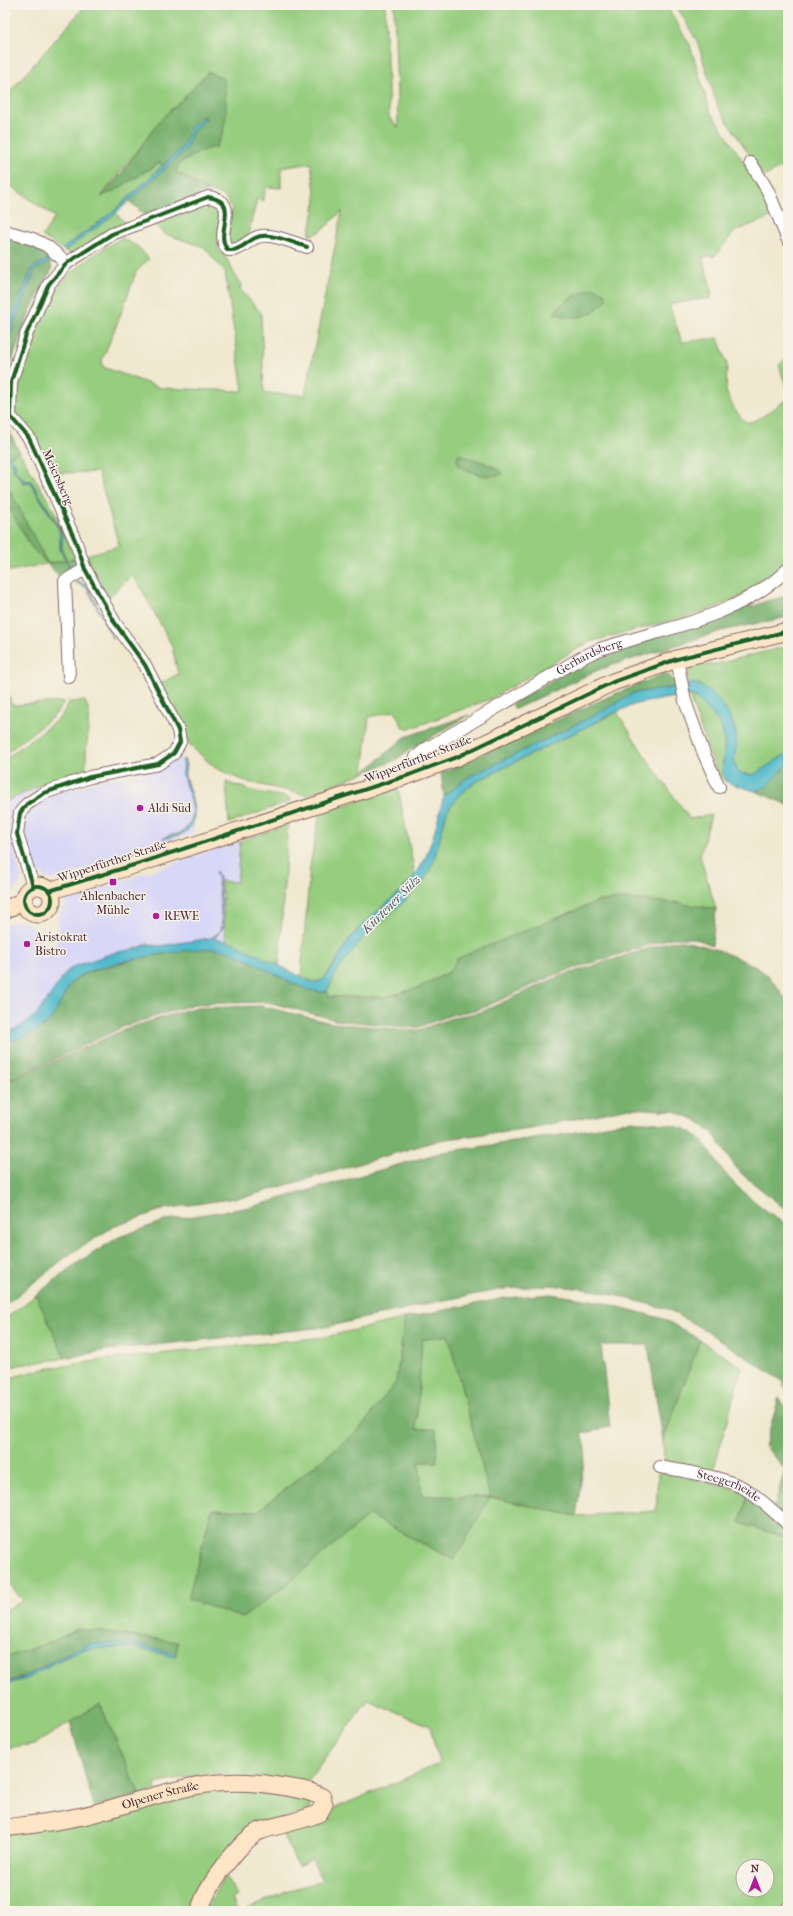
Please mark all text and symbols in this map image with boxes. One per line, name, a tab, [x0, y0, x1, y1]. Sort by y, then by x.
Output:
street label: Meiersberg	[40, 447, 77, 508]
street label: Gerhardsberg	[554, 635, 624, 678]
street label: Wipperfürther Straße	[362, 732, 474, 786]
place label: Aldi Süd	[147, 801, 192, 815]
marker: Aldi Süd	[135, 803, 145, 813]
street label: Wipperfürther Straße	[55, 837, 168, 886]
water label: Kürtener Sülz	[358, 872, 423, 937]
marker: Ahlenbacher Mühle	[108, 877, 118, 887]
place label: Ahlenbacher Mühle	[79, 889, 147, 917]
place label: REWE	[164, 909, 199, 923]
marker: REWE	[151, 911, 161, 921]
place label: Aristokrat Bistro	[34, 930, 88, 958]
marker: Aristokrat Bistro	[22, 939, 32, 949]
street label: Steegerheide	[696, 1467, 764, 1505]
street label: Olpener Straße	[120, 1778, 200, 1812]
north arrow	[735, 1858, 775, 1898]
text: N	[751, 1862, 760, 1875]

